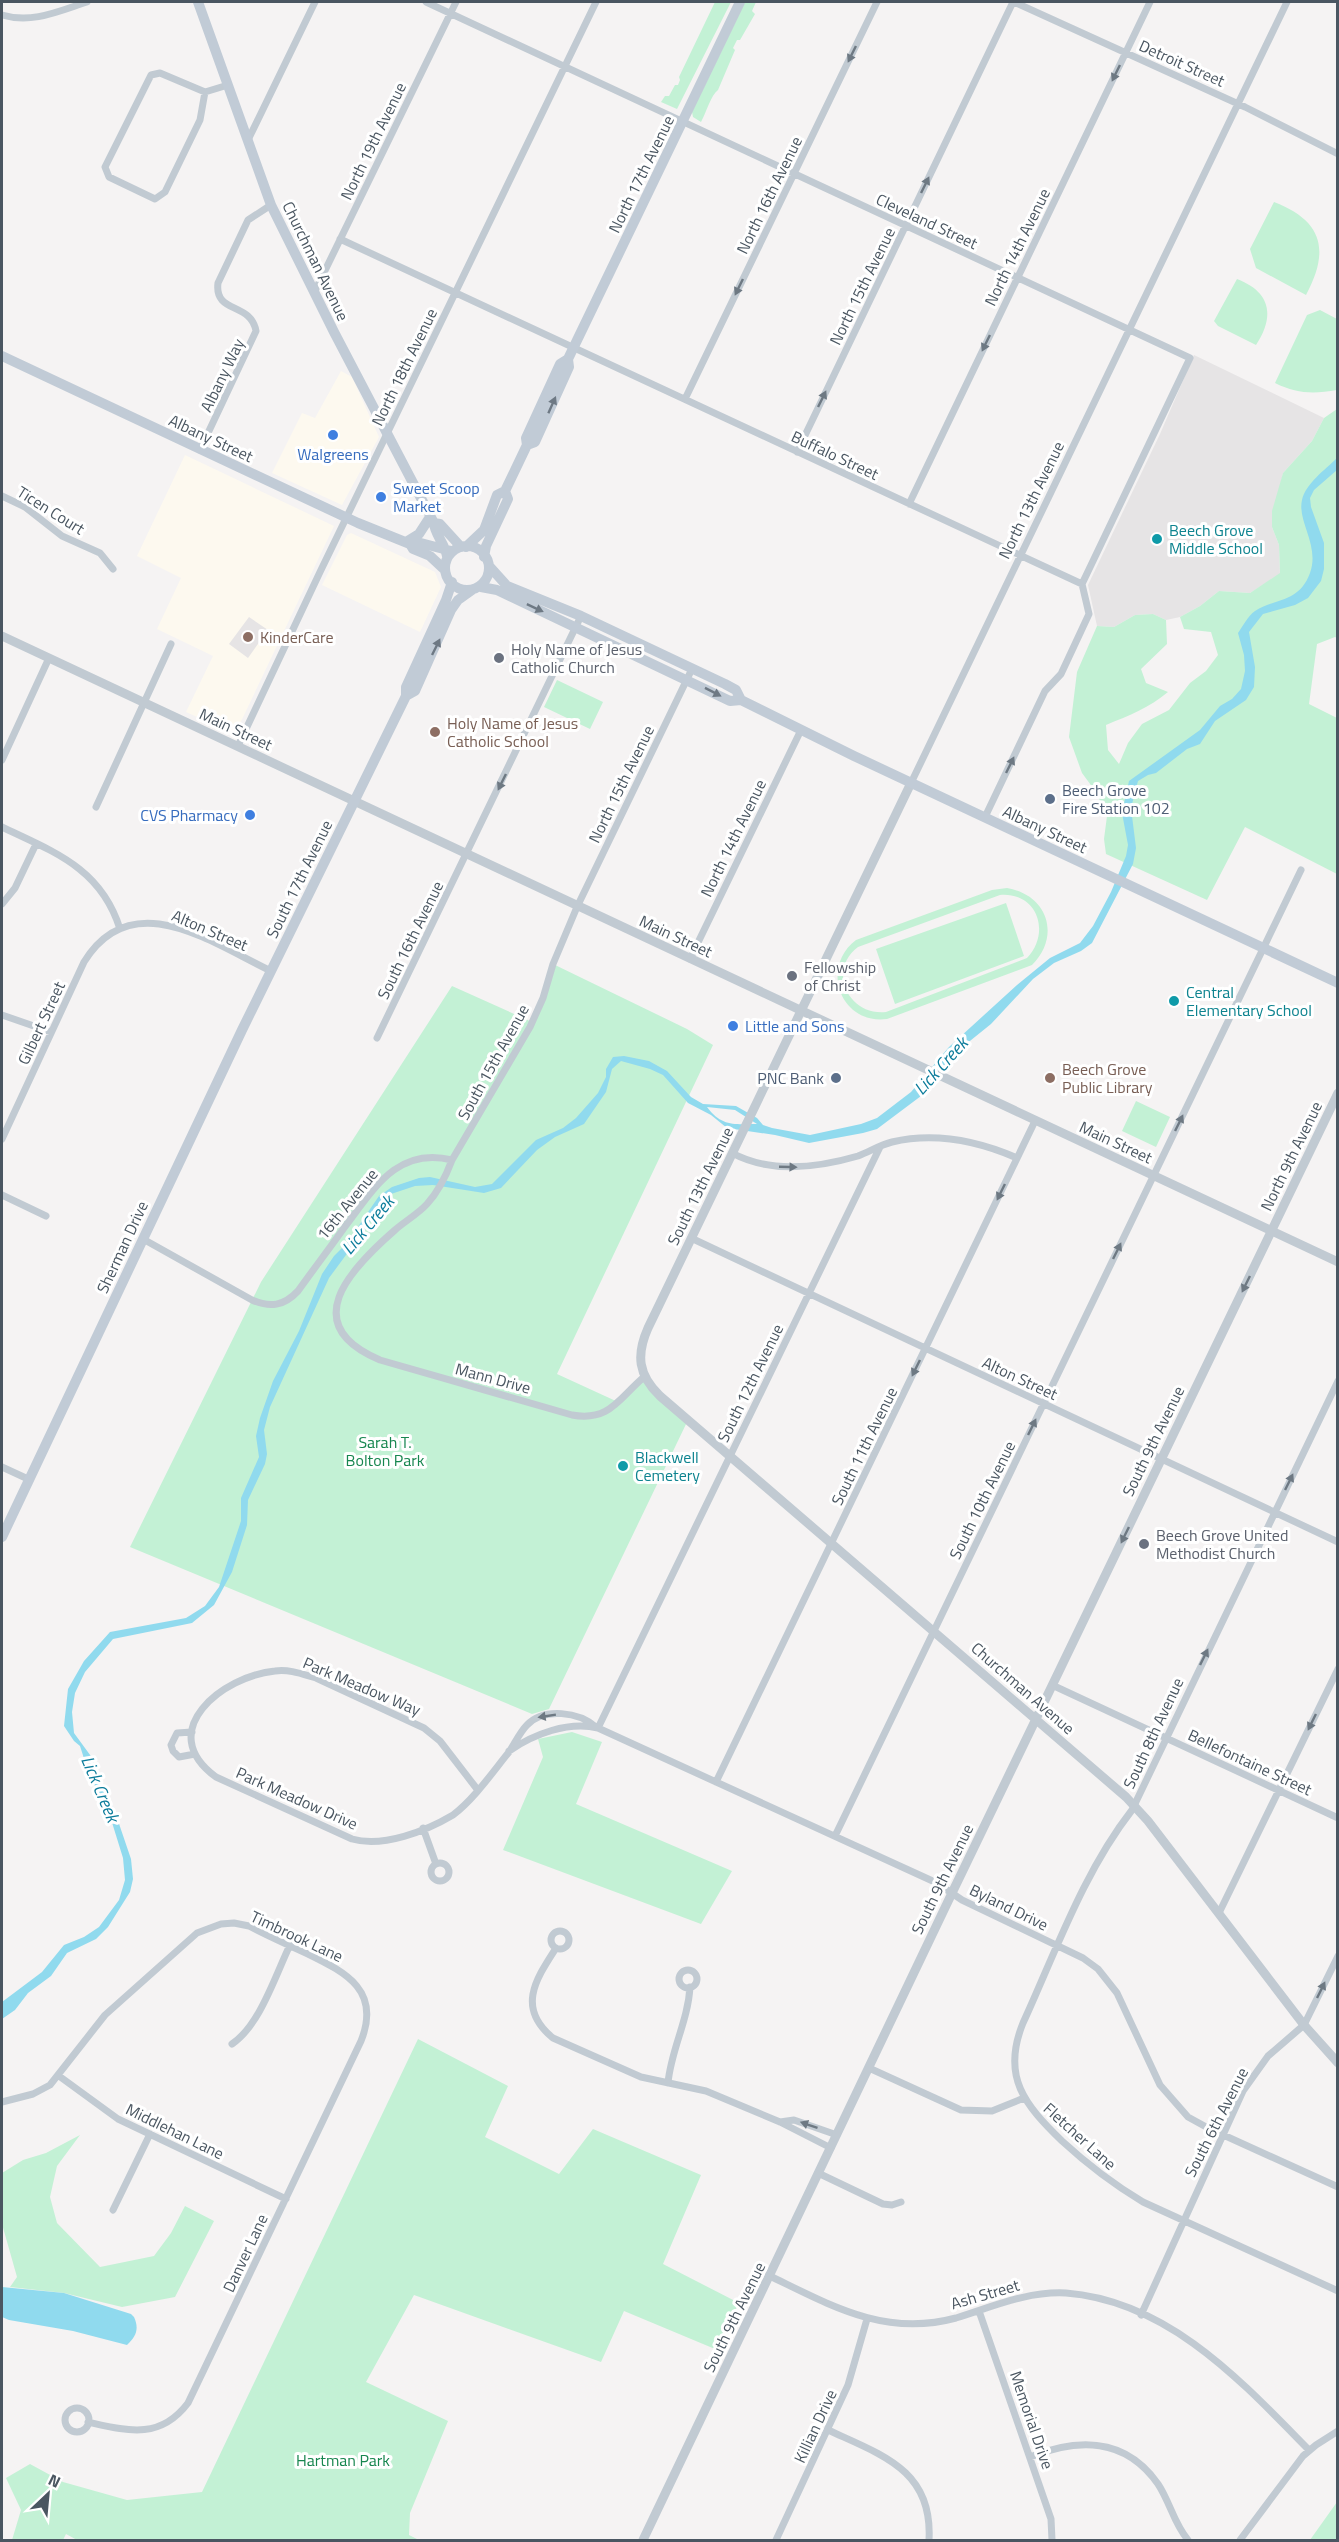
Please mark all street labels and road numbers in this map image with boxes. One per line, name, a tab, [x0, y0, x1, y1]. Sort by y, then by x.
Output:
street label: Detroit Street	[1135, 33, 1229, 93]
street label: North 19th Avenue	[334, 78, 412, 204]
street label: North 17th Avenue	[602, 111, 680, 237]
street label: North 16th Avenue	[730, 132, 808, 258]
street label: North 14th Avenue	[978, 184, 1056, 310]
street label: Cleveland Street	[872, 187, 982, 255]
street label: Churchman Avenue	[277, 197, 355, 325]
street label: North 15th Avenue	[823, 223, 901, 349]
street label: North 18th Avenue	[365, 304, 443, 430]
street label: Albany Way	[194, 334, 250, 416]
street label: Albany Street	[165, 408, 258, 468]
street label: Buffalo Street	[787, 424, 883, 486]
street label: North 13th Avenue	[992, 437, 1070, 563]
street label: Ticen Court	[13, 480, 90, 540]
street label: Main Street	[195, 702, 277, 757]
street label: North 15th Avenue	[582, 721, 660, 847]
street label: North 14th Avenue	[694, 775, 772, 901]
street label: Albany Street	[999, 799, 1092, 859]
street label: South 17th Avenue	[260, 816, 338, 942]
street label: South 16th Avenue	[371, 877, 449, 1003]
street label: Alton Street	[168, 903, 252, 957]
street label: Main Street	[635, 909, 717, 964]
street label: Gilbert Street	[11, 977, 71, 1069]
street label: South 15th Avenue	[451, 1000, 535, 1124]
street label: North 9th Avenue	[1254, 1097, 1328, 1215]
street label: Main Street	[1075, 1115, 1157, 1170]
street label: South 13th Avenue	[661, 1123, 739, 1249]
street label: 16th Avenue	[311, 1163, 383, 1245]
street label: Sherman Drive	[90, 1197, 154, 1297]
street label: South 12th Avenue	[711, 1320, 789, 1446]
street label: Alton Street	[978, 1350, 1062, 1406]
street label: Mann Drive	[453, 1356, 533, 1400]
street label: South 9th Avenue	[1116, 1382, 1190, 1500]
street label: South 11th Avenue	[825, 1383, 903, 1509]
street label: South 10th Avenue	[943, 1437, 1021, 1563]
street label: Churchman Avenue	[966, 1636, 1080, 1740]
street label: Park Meadow Way	[299, 1650, 425, 1722]
street label: South 8th Avenue	[1117, 1674, 1189, 1792]
street label: Bellefontaine Street	[1184, 1723, 1316, 1801]
street label: Park Meadow Drive	[232, 1760, 362, 1836]
street label: South 9th Avenue	[905, 1820, 979, 1938]
street label: Byland Drive	[966, 1878, 1052, 1936]
street label: Timbrook Lane	[247, 1904, 347, 1968]
street label: South 6th Avenue	[1178, 2063, 1254, 2181]
street label: Middlehan Lane	[122, 2097, 228, 2165]
street label: Fletcher Lane	[1038, 2097, 1122, 2175]
street label: Danver Lane	[216, 2210, 274, 2296]
street label: South 9th Avenue	[697, 2258, 771, 2376]
street label: Ash Street	[948, 2273, 1022, 2315]
street label: Memorial Drive	[1004, 2368, 1060, 2472]
street label: Killian Drive	[788, 2385, 842, 2467]

